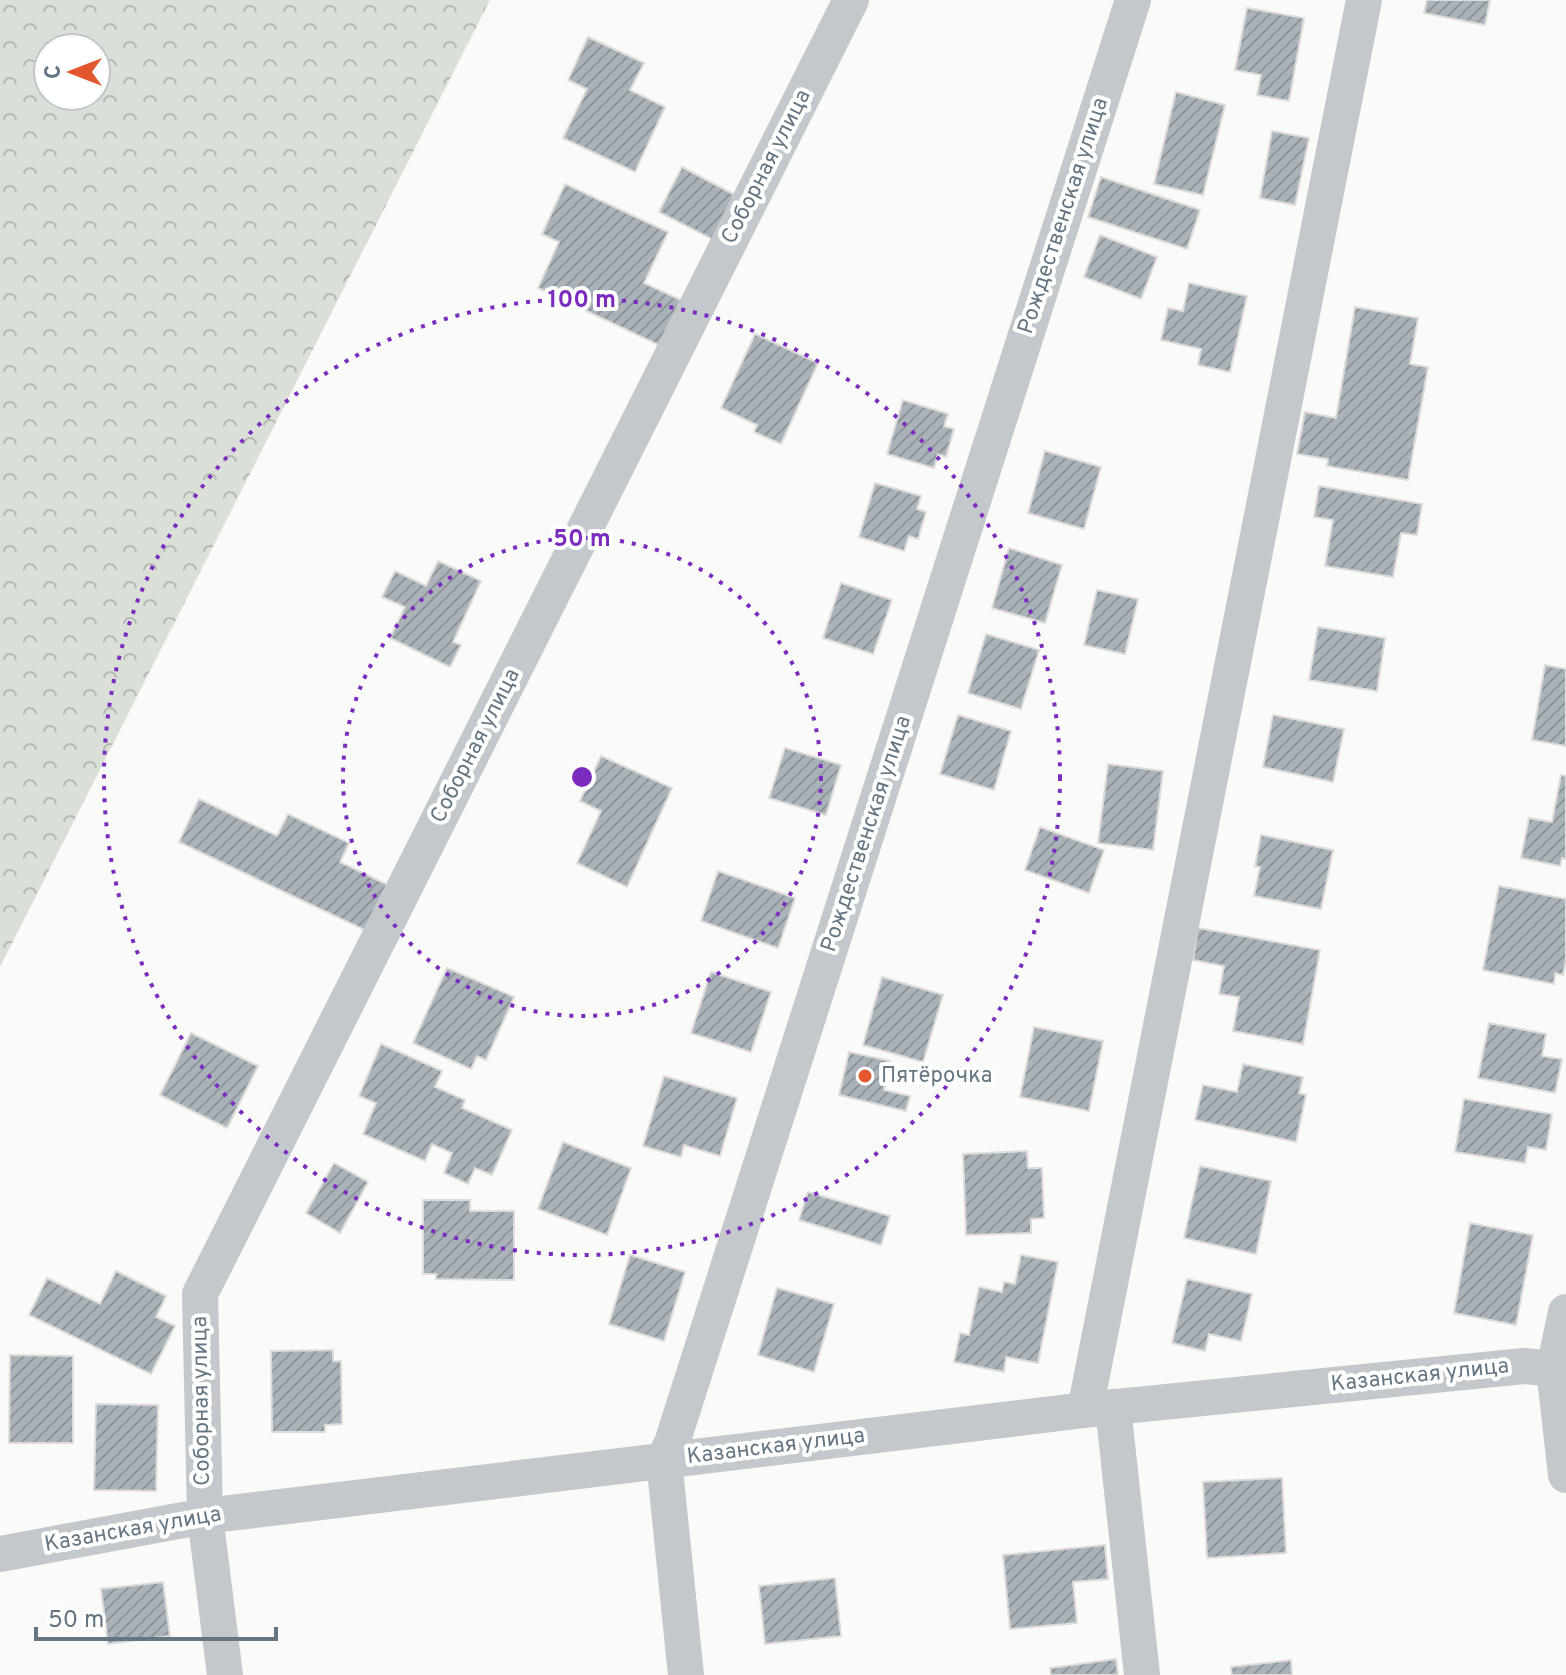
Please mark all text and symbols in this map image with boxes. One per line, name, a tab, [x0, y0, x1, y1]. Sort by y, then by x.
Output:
north arrow	[32, 32, 112, 112]
text: С	[41, 65, 68, 79]
street label: Соборная улица	[716, 85, 818, 249]
street label: Рождественская улица	[1013, 94, 1115, 338]
text: 100 m	[548, 286, 616, 316]
text: 50 m	[553, 525, 611, 555]
street label: Соборная улица	[425, 664, 527, 828]
street label: Рождественская улица	[816, 712, 918, 956]
centre of rings	[568, 763, 596, 791]
place label: Пятёрочка	[881, 1063, 992, 1090]
marker: Пятёрочка	[856, 1067, 874, 1085]
street label: Соборная улица	[187, 1316, 217, 1486]
street label: Казанская улица	[1330, 1353, 1510, 1399]
street label: Казанская улица	[686, 1423, 866, 1471]
street label: Казанская улица	[43, 1501, 223, 1559]
scale bar	[36, 1591, 276, 1641]
text: 50 m	[48, 1606, 104, 1636]

